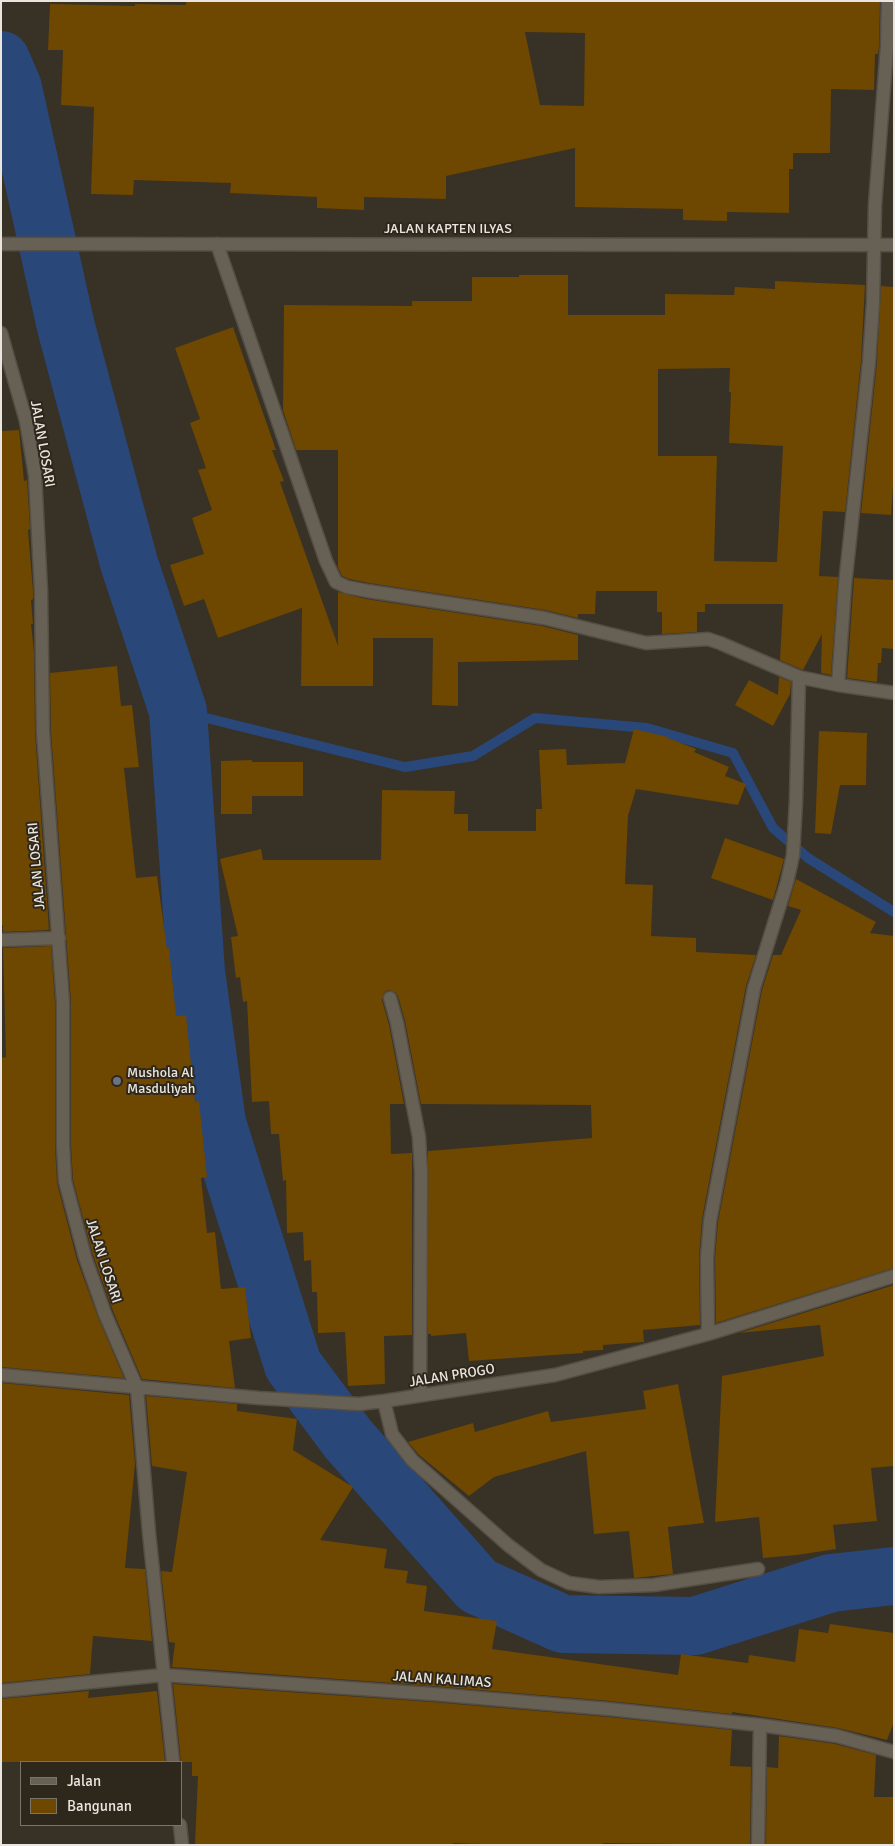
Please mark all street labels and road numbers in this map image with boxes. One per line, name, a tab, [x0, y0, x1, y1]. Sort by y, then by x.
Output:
street label: JALAN KAPTEN ILYAS	[384, 221, 512, 237]
street label: JALAN LOSARI	[26, 399, 58, 489]
street label: JALAN LOSARI	[25, 821, 49, 911]
street label: JALAN LOSARI	[81, 1217, 125, 1305]
street label: JALAN PROGO	[408, 1361, 496, 1391]
street label: JALAN KALIMAS	[392, 1668, 492, 1692]

